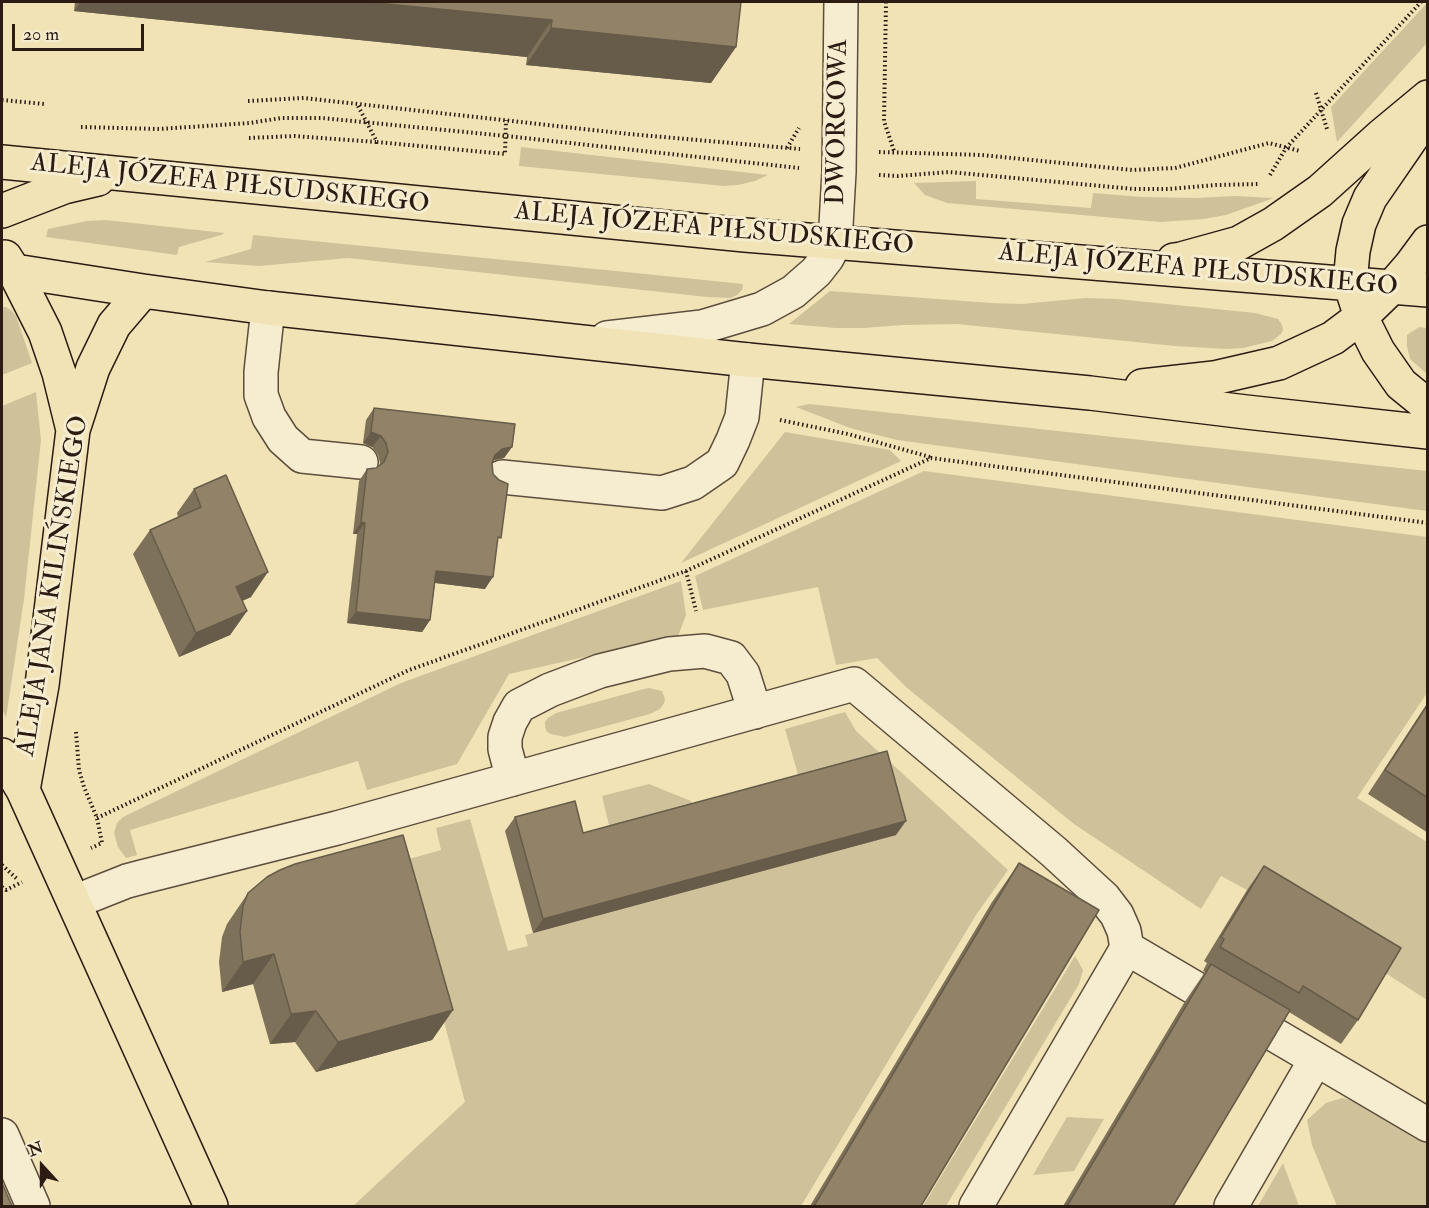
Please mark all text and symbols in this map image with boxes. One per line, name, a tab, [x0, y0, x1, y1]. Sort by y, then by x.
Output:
scale bar	[15, 12, 147, 50]
text: 20 m	[23, 23, 59, 46]
street label: DWORCOWA	[822, 39, 856, 205]
street label: ALEJA JÓZEFA PIŁSUDSKIEGO	[29, 149, 431, 221]
street label: ALEJA JÓZEFA PIŁSUDSKIEGO	[513, 197, 915, 263]
street label: ALEJA JÓZEFA PIŁSUDSKIEGO	[997, 238, 1399, 304]
street label: ALEJA JANA KILIŃSKIEGO	[12, 413, 96, 759]
north arrow	[12, 1136, 72, 1196]
text: N	[25, 1137, 46, 1161]

